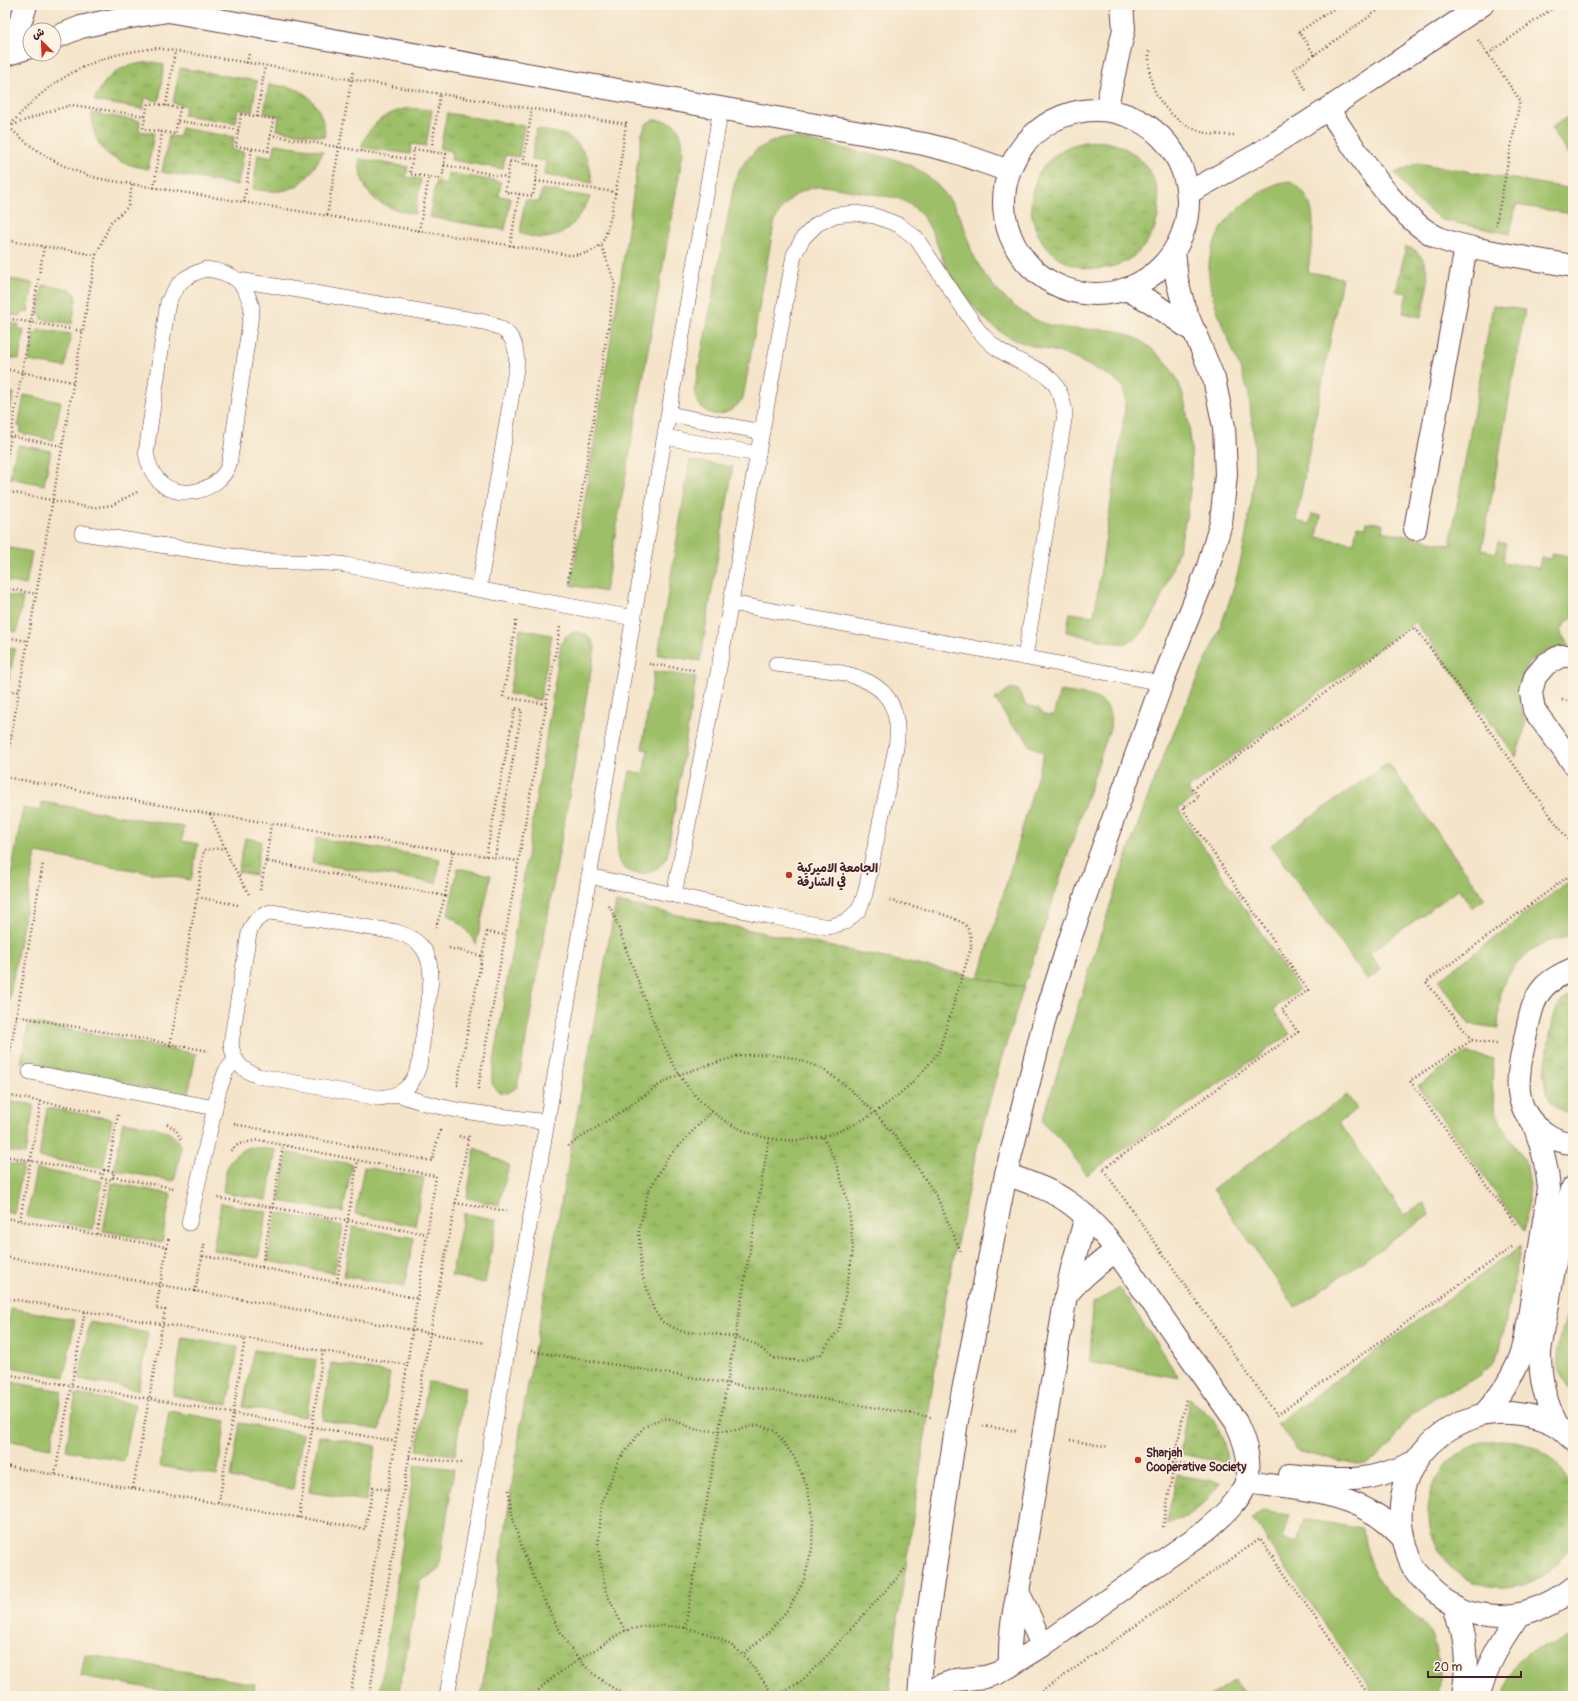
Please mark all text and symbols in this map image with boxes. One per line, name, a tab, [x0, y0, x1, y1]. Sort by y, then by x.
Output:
north arrow	[22, 22, 62, 62]
text: ش	[30, 25, 46, 42]
place label: الجامعة الاميركية في الشارقة	[797, 861, 878, 891]
marker: الجامعة الاميركية في الشارقة	[784, 870, 794, 880]
place label: Sharjah Cooperative Society	[1146, 1446, 1247, 1475]
marker: Sharjah Cooperative Society	[1133, 1455, 1143, 1465]
scale bar	[1428, 1653, 1521, 1679]
text: 20 m	[1434, 1660, 1463, 1675]

